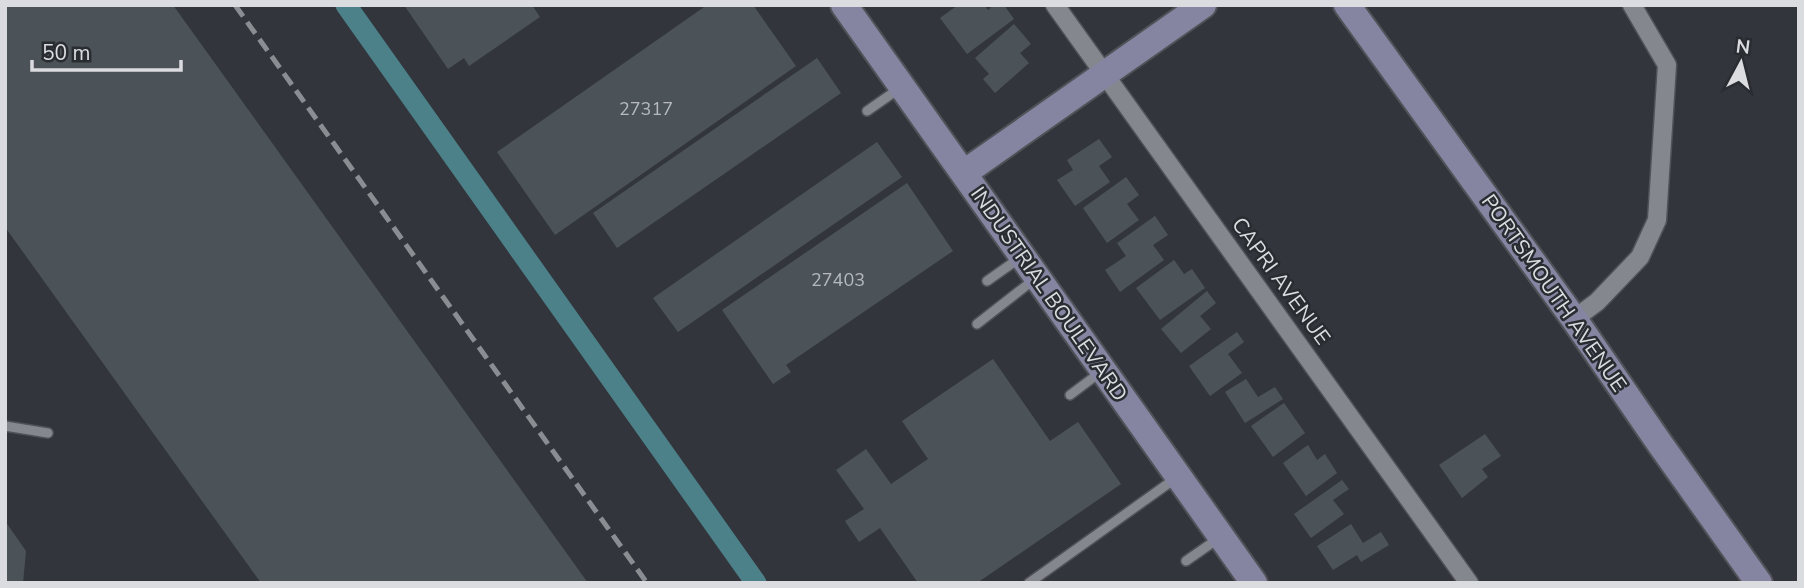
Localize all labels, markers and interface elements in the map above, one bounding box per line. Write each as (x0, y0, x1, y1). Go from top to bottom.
scale bar (32, 28, 180, 72)
north arrow (1706, 28, 1776, 98)
text: N (1734, 33, 1752, 61)
text: 50 m (42, 39, 91, 67)
house number: 27317 (619, 97, 673, 121)
street label: INDUSTRIAL BOULEVARD (964, 181, 1134, 407)
street label: PORTSMOUTH AVENUE (1475, 189, 1633, 397)
street label: CAPRI AVENUE (1225, 212, 1337, 350)
house number: 27403 (811, 268, 865, 292)

